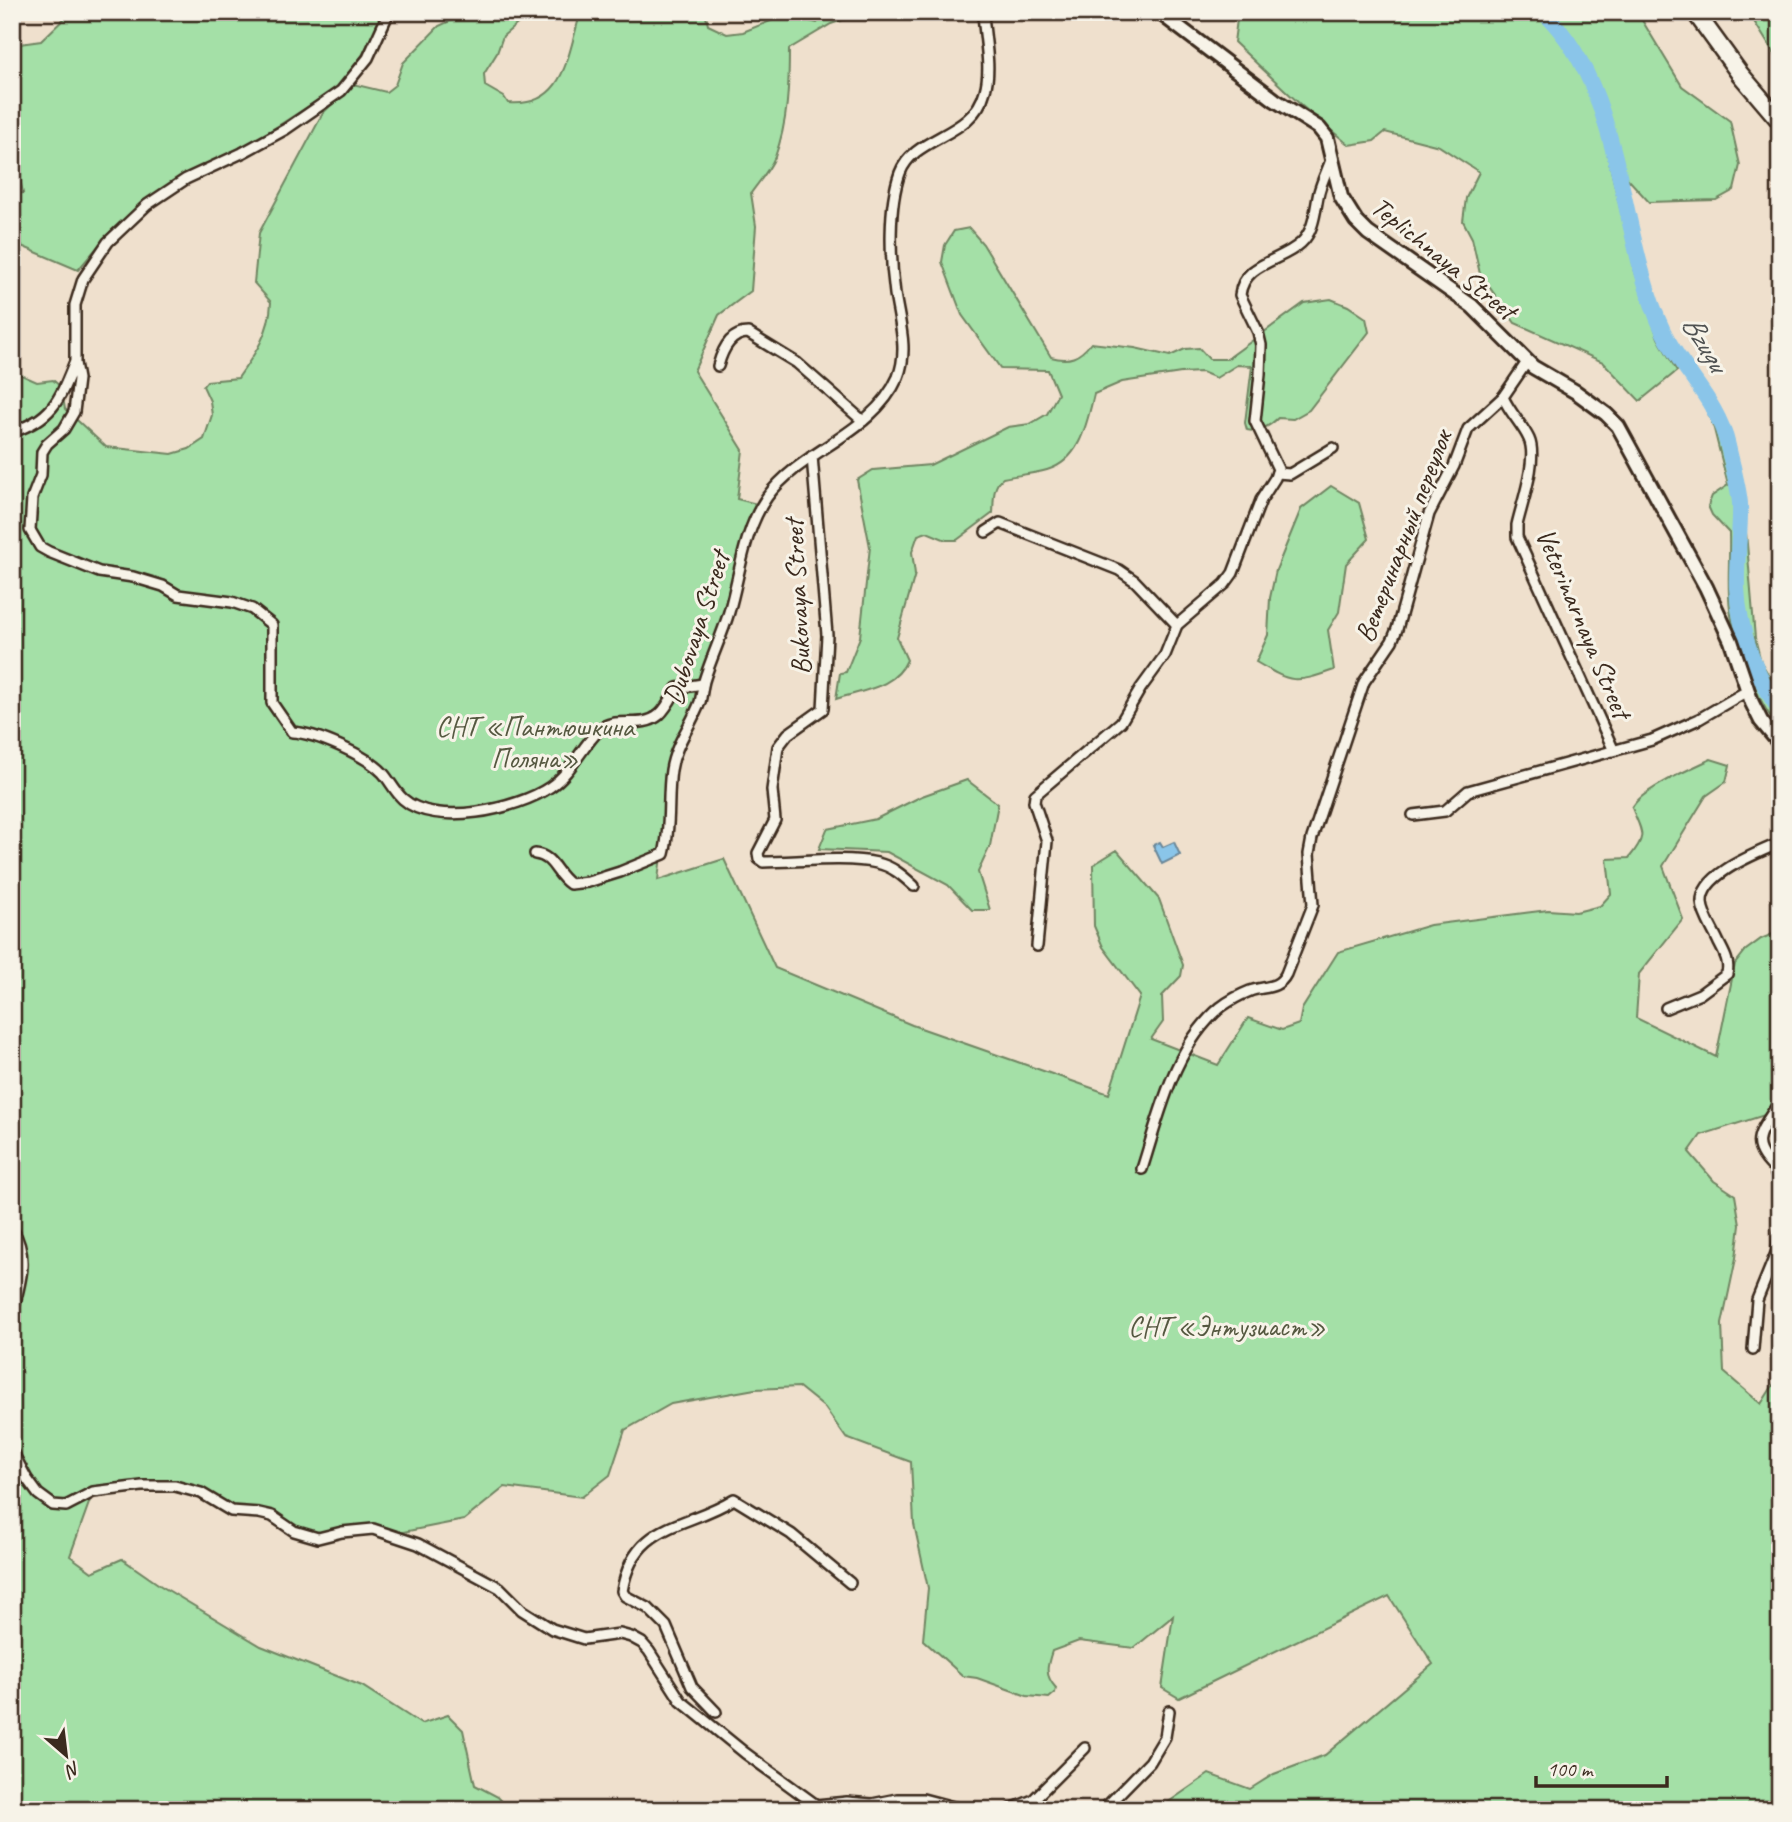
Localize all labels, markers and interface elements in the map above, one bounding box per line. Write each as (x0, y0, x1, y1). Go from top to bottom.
street label: Teplichnaya Street (1364, 189, 1527, 330)
water label: Bzugu (1673, 308, 1739, 382)
street label: Ветеринарный переулок (1347, 423, 1460, 647)
street label: Bukovaya Street (775, 515, 819, 676)
street label: Veterinarnaya Street (1528, 523, 1641, 727)
street label: Dubovaya Street (655, 544, 738, 709)
park label: СНТ «Пантюшкина Поляна» (436, 709, 636, 776)
park label: СНТ «Энтузиаст» (1128, 1309, 1326, 1344)
north arrow (32, 1720, 102, 1790)
scale bar (1536, 1745, 1668, 1789)
text: N (60, 1756, 84, 1784)
text: 100 m (1547, 1756, 1594, 1782)

